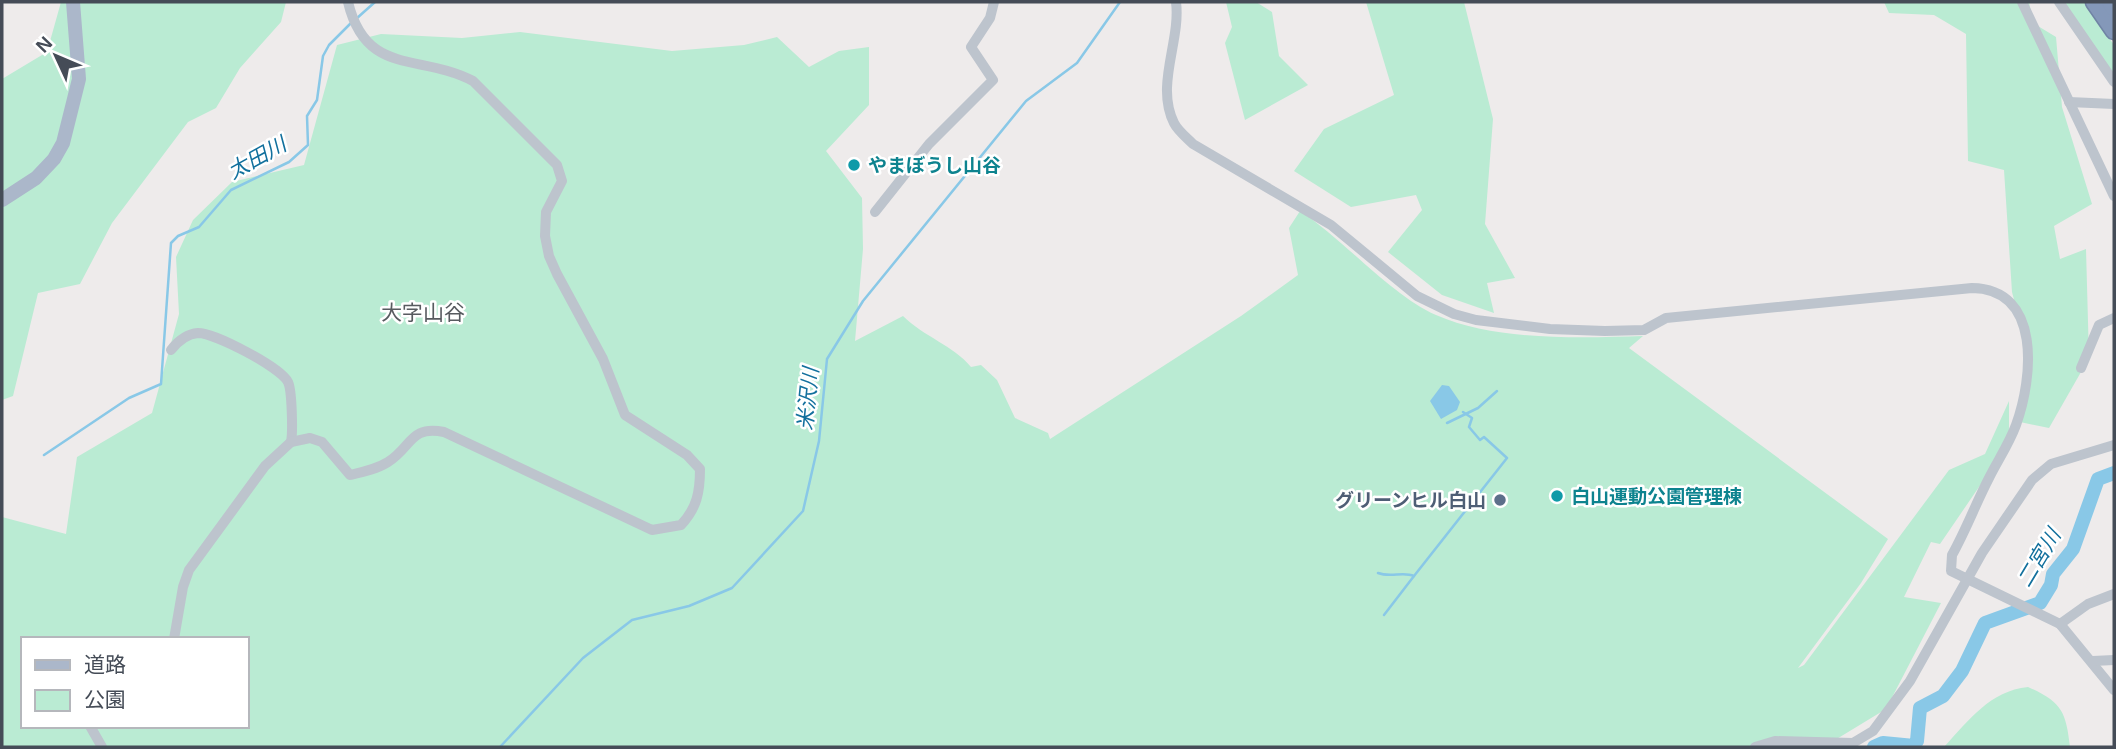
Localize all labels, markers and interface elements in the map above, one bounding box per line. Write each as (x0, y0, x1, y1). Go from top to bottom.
north arrow (21, 21, 91, 91)
text: N (32, 32, 56, 57)
water label: 太田川 (224, 131, 292, 183)
place label: やまぼうし山谷 (868, 155, 1001, 176)
marker: やまぼうし山谷 (846, 157, 862, 173)
district label: 大字山谷 (381, 301, 465, 324)
water label: 米沢川 (793, 364, 822, 431)
place label: 白山運動公園管理棟 (1571, 486, 1742, 507)
marker: 白山運動公園管理棟 (1549, 488, 1565, 504)
place label: グリーンヒル白山 (1335, 490, 1486, 511)
marker: グリーンヒル白山 (1492, 492, 1508, 508)
water label: 二宮川 (2012, 523, 2066, 591)
legend (21, 637, 248, 728)
text: 道路 (84, 653, 126, 676)
text: 公園 (84, 688, 126, 711)

